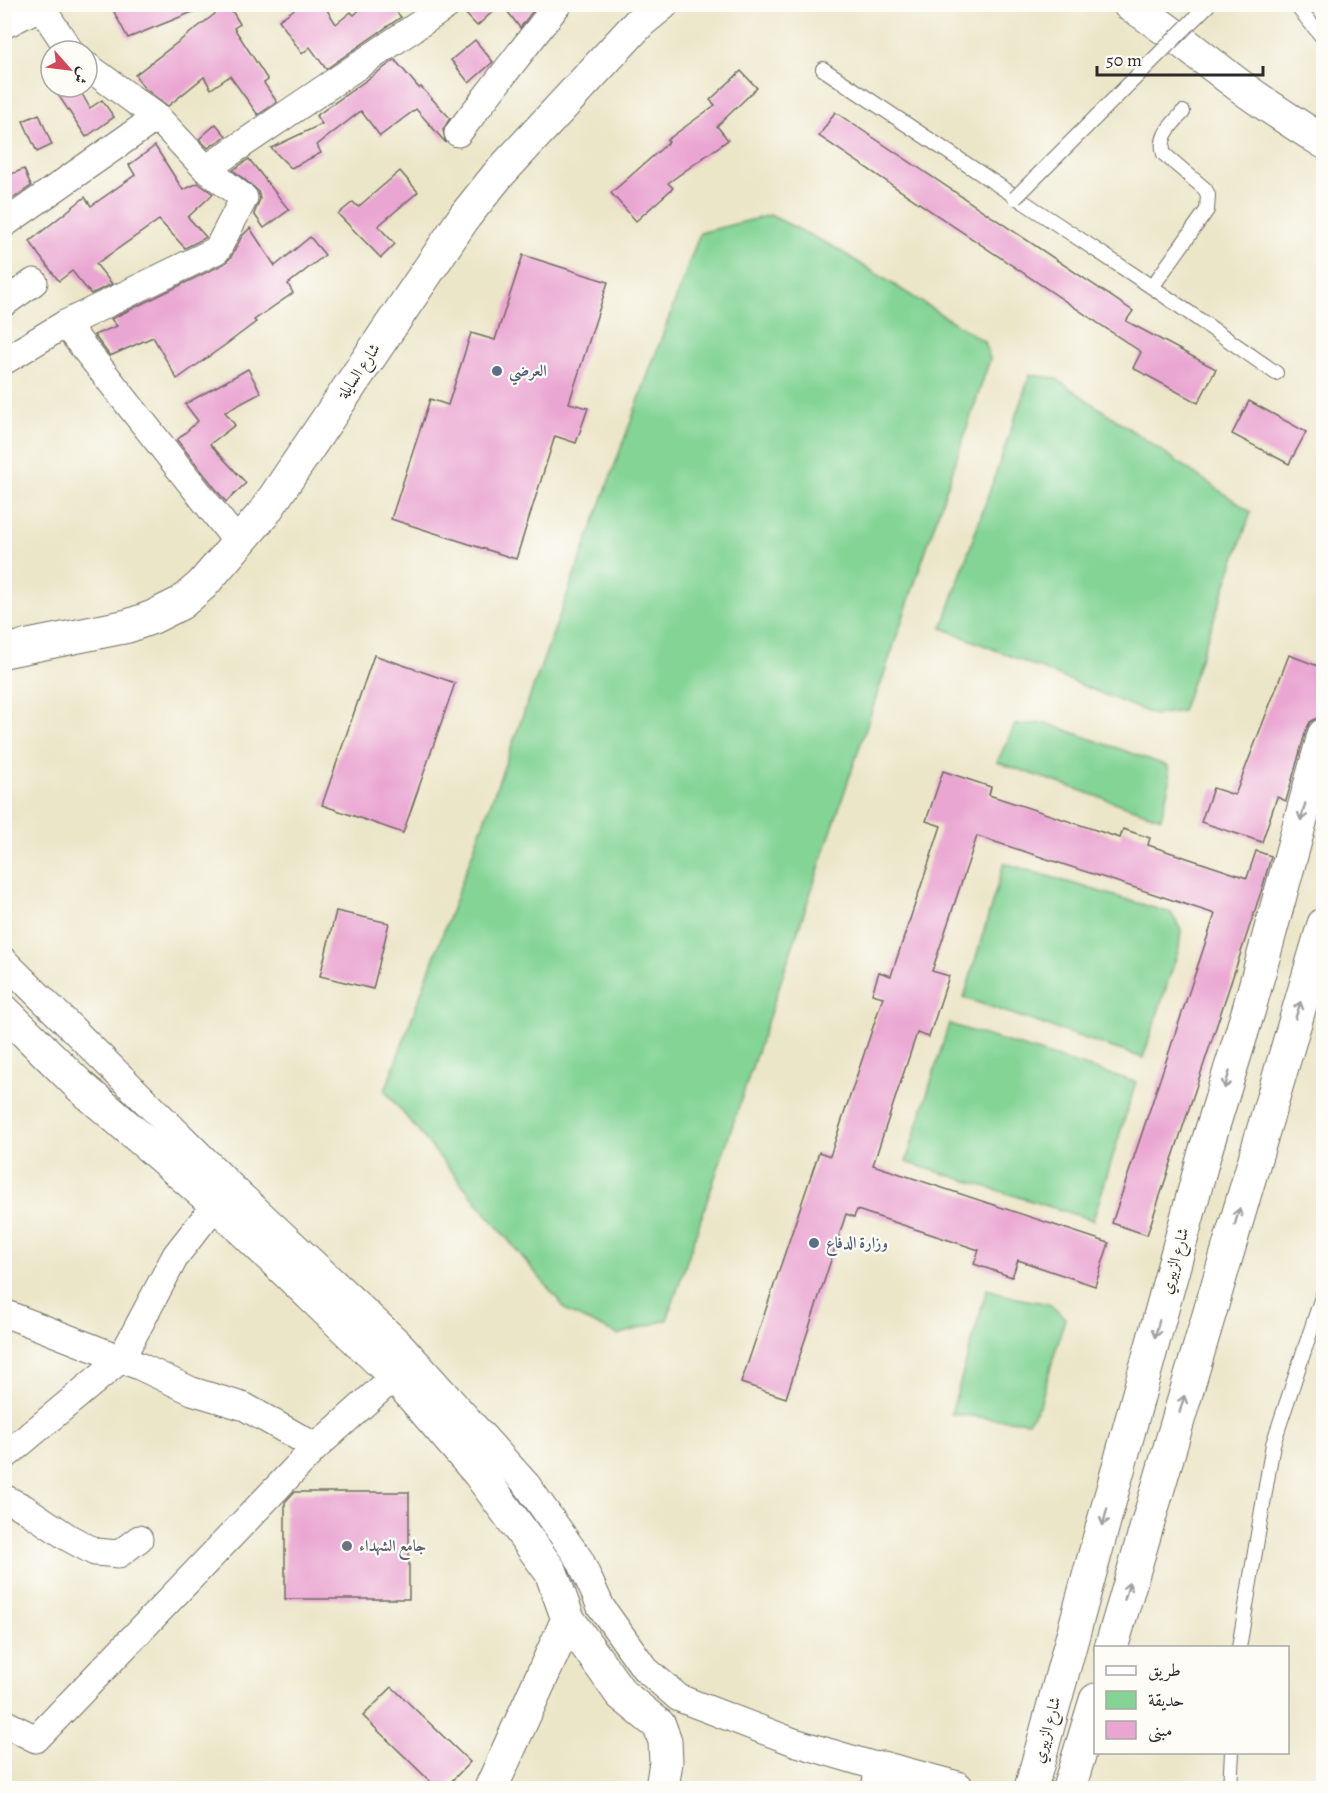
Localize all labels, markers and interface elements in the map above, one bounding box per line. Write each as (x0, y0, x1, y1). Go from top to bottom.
north arrow (39, 39, 99, 99)
scale bar (1097, 39, 1264, 77)
text: 50 m (1106, 48, 1142, 72)
text: ش (68, 63, 95, 88)
street label: شارع السايلة (332, 339, 387, 405)
place label: العرضي (509, 360, 547, 386)
marker: العرضي (490, 364, 504, 378)
one-way arrow (1296, 802, 1308, 821)
one-way arrow (1293, 1001, 1304, 1020)
one-way arrow (1221, 1071, 1232, 1090)
one-way arrow (1232, 1208, 1243, 1227)
street label: شارع الزبيري (1156, 1225, 1196, 1297)
place label: وزارة الدفاع (826, 1232, 888, 1256)
marker: وزارة الدفاع (807, 1236, 821, 1250)
one-way arrow (1151, 1319, 1162, 1338)
one-way arrow (1177, 1395, 1188, 1414)
one-way arrow (1099, 1507, 1110, 1526)
place label: جامع الشهداء (359, 1535, 426, 1561)
marker: جامع الشهداء (340, 1539, 354, 1553)
one-way arrow (1122, 1582, 1133, 1601)
legend (1094, 1646, 1289, 1754)
text: طريق (1148, 1658, 1181, 1682)
text: حديقة (1148, 1688, 1184, 1712)
street label: شارع الزبيري (1028, 1694, 1068, 1766)
text: مبنى (1148, 1718, 1173, 1743)

